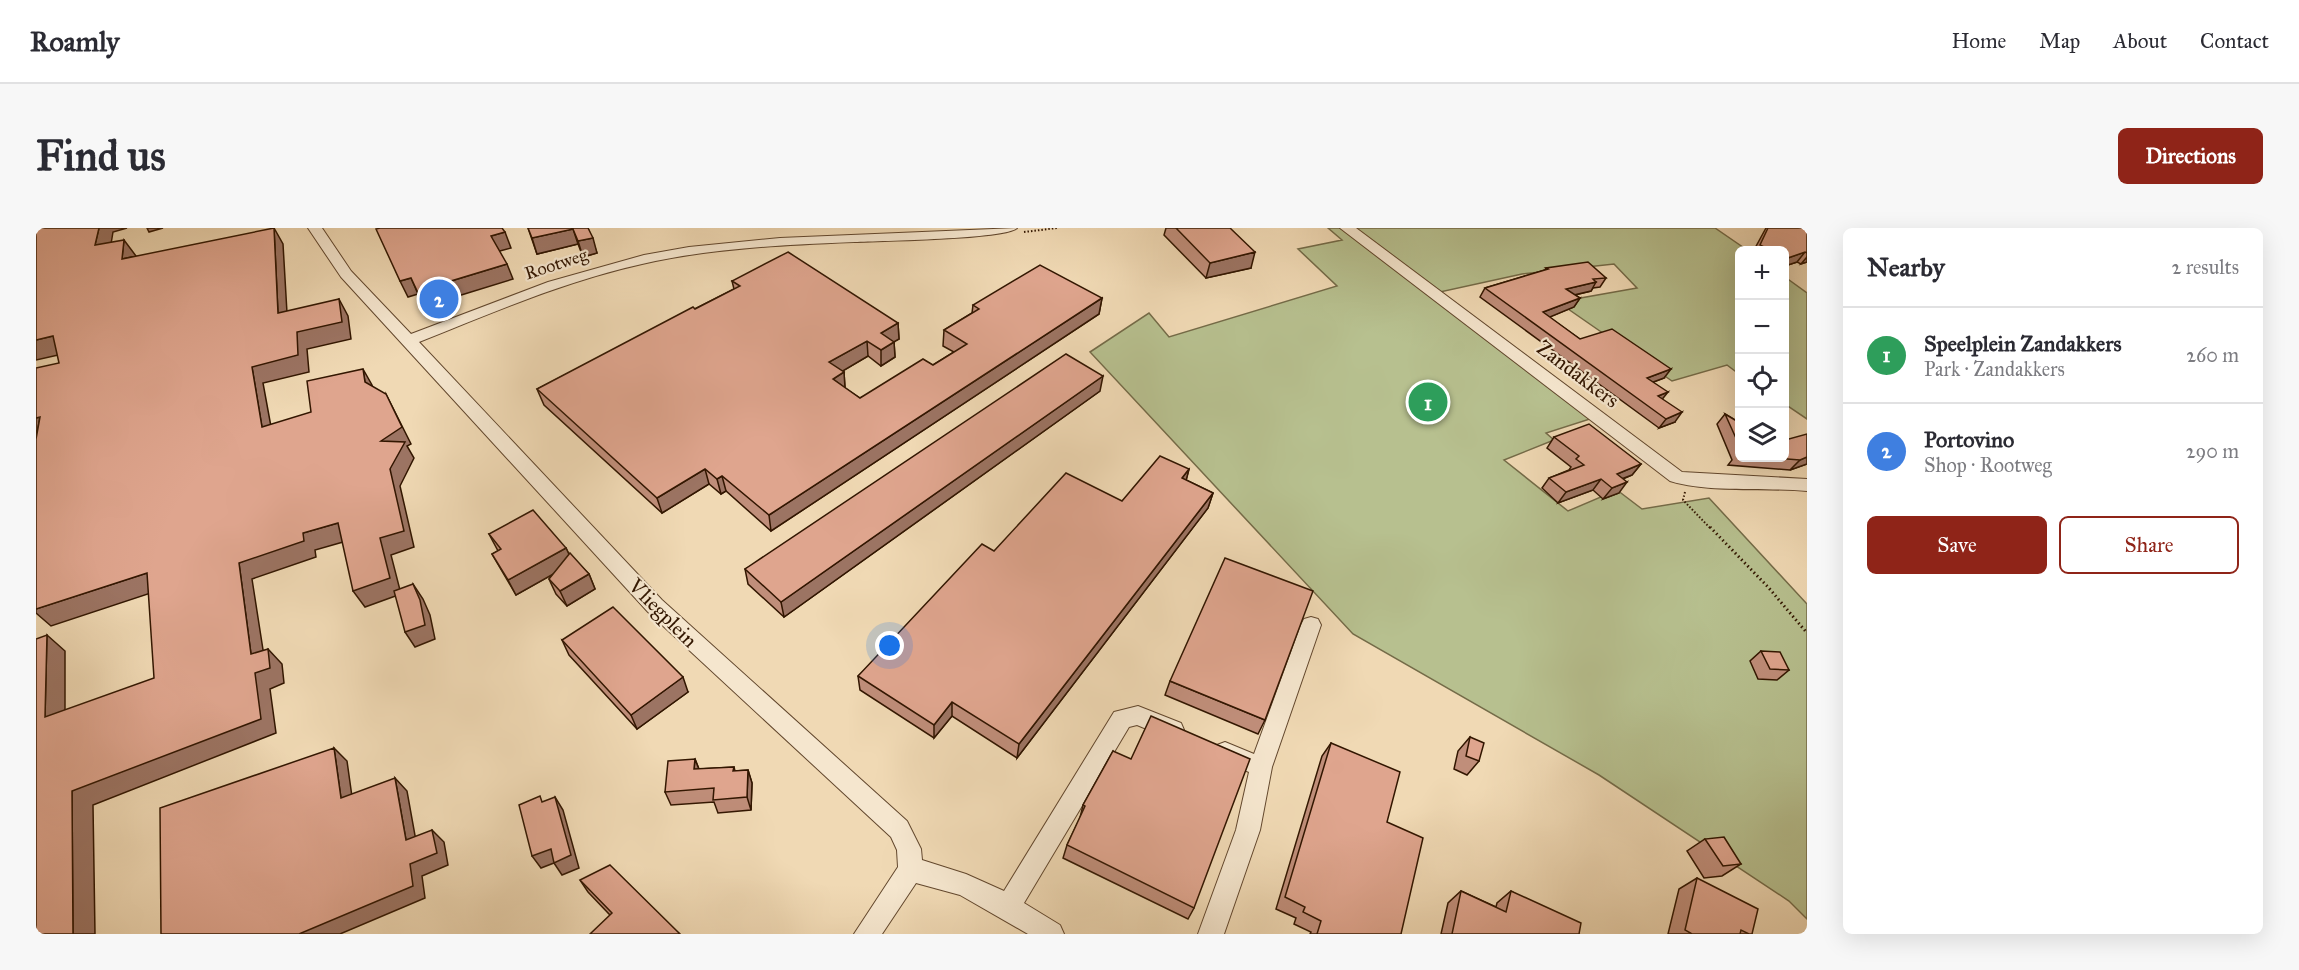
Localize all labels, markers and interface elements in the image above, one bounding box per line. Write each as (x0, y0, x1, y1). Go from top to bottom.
text: Roamly (30, 24, 119, 59)
text: Home (1951, 28, 2006, 54)
text: Map (2039, 28, 2080, 54)
text: About (2113, 28, 2167, 54)
text: Contact (2200, 28, 2269, 54)
button: Directions (2118, 128, 2263, 184)
text: Find us (36, 130, 166, 182)
street label: Rootweg (522, 243, 591, 285)
map controls (1735, 246, 1789, 462)
button: + (1735, 246, 1789, 300)
text: Nearby (1867, 251, 1945, 283)
text: 2 results (2171, 255, 2239, 279)
pin: 2 (420, 276, 458, 322)
button: − (1735, 300, 1789, 354)
text: Speelplein Zandakkers (1924, 330, 2122, 357)
street label: Zandakkers (1532, 335, 1624, 413)
text: 1 (1883, 343, 1890, 367)
text: 260 m (2186, 343, 2239, 367)
button: locate (1735, 354, 1789, 408)
text: Park · Zandakkers (1924, 357, 2065, 381)
pin: 1 (1408, 380, 1448, 424)
button: layers (1735, 408, 1789, 462)
text: Portovino (1924, 426, 2014, 453)
text: 2 (1882, 439, 1891, 463)
text: 290 m (2186, 439, 2239, 463)
text: Shop · Rootweg (1924, 453, 2052, 477)
button: Save (1867, 516, 2047, 574)
button: Share (2059, 516, 2239, 574)
street label: Vliegplein (622, 572, 703, 653)
your location (875, 631, 904, 660)

